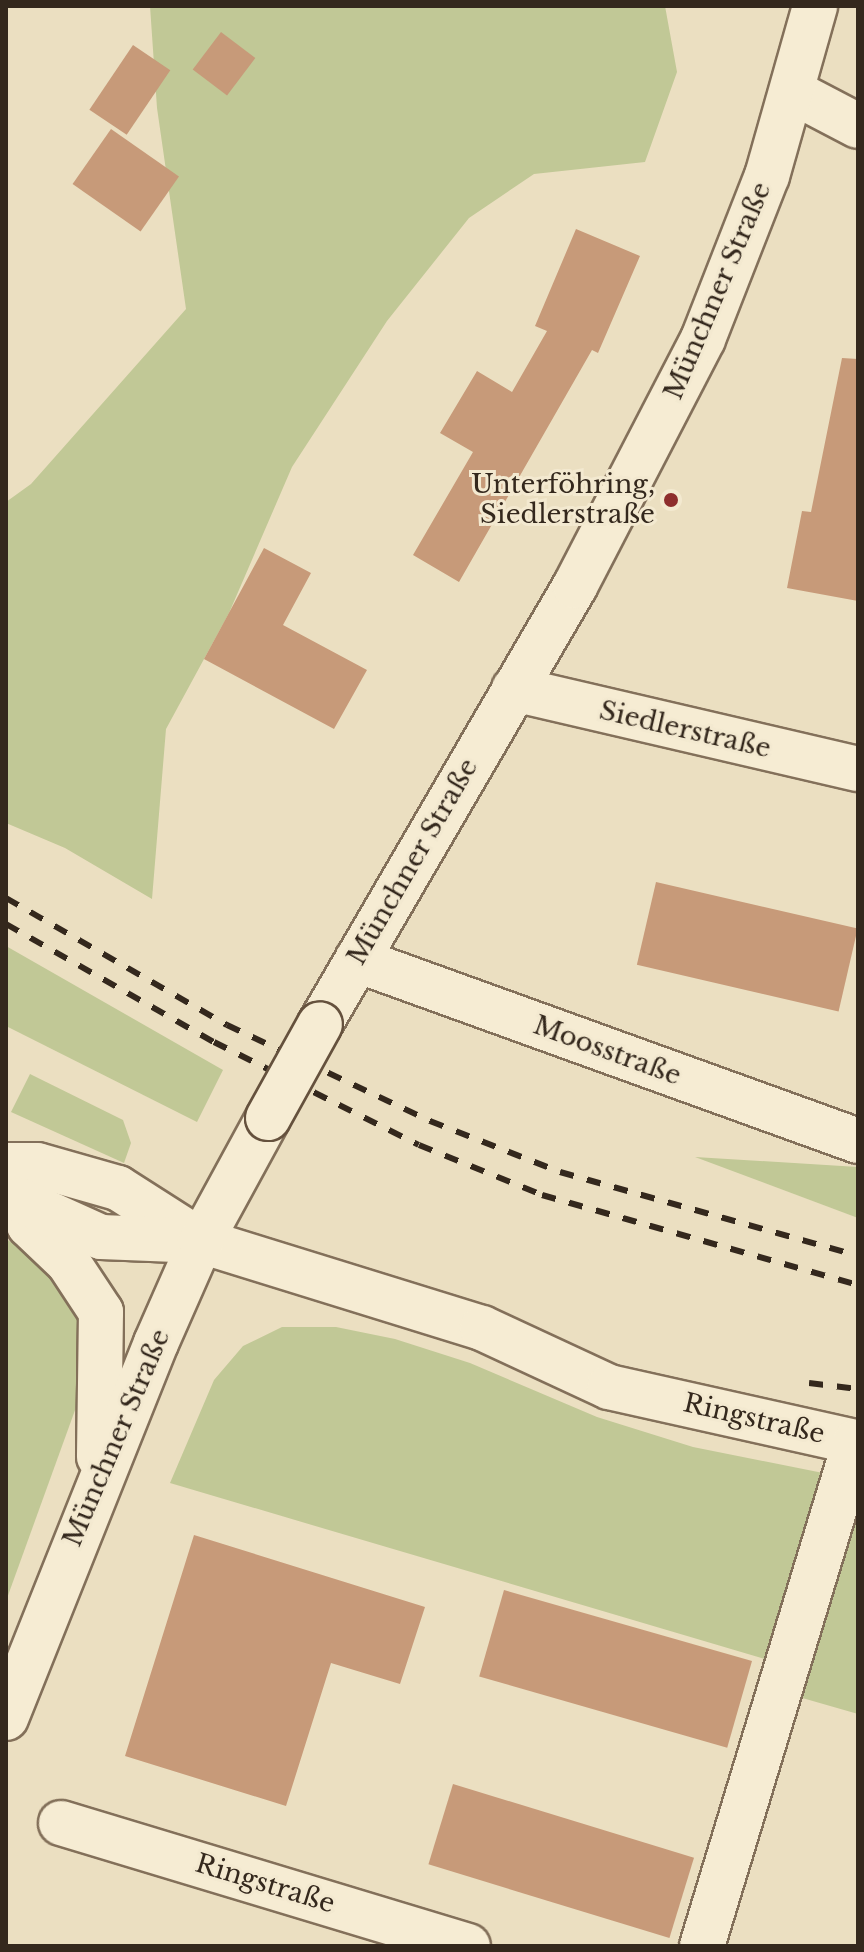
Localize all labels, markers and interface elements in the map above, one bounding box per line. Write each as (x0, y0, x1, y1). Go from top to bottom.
street label: Münchner Straße (658, 177, 778, 405)
place label: Unterföhring, Siedlerstraße (471, 469, 655, 530)
marker: Unterföhring, Siedlerstraße (662, 491, 680, 509)
street label: Siedlerstraße (596, 695, 774, 765)
street label: Münchner Straße (341, 753, 485, 971)
street label: Moosstraße (529, 1010, 685, 1092)
street label: Münchner Straße (57, 1324, 177, 1552)
street label: Ringstraße (680, 1388, 828, 1450)
street label: Ringstraße (192, 1848, 338, 1920)

